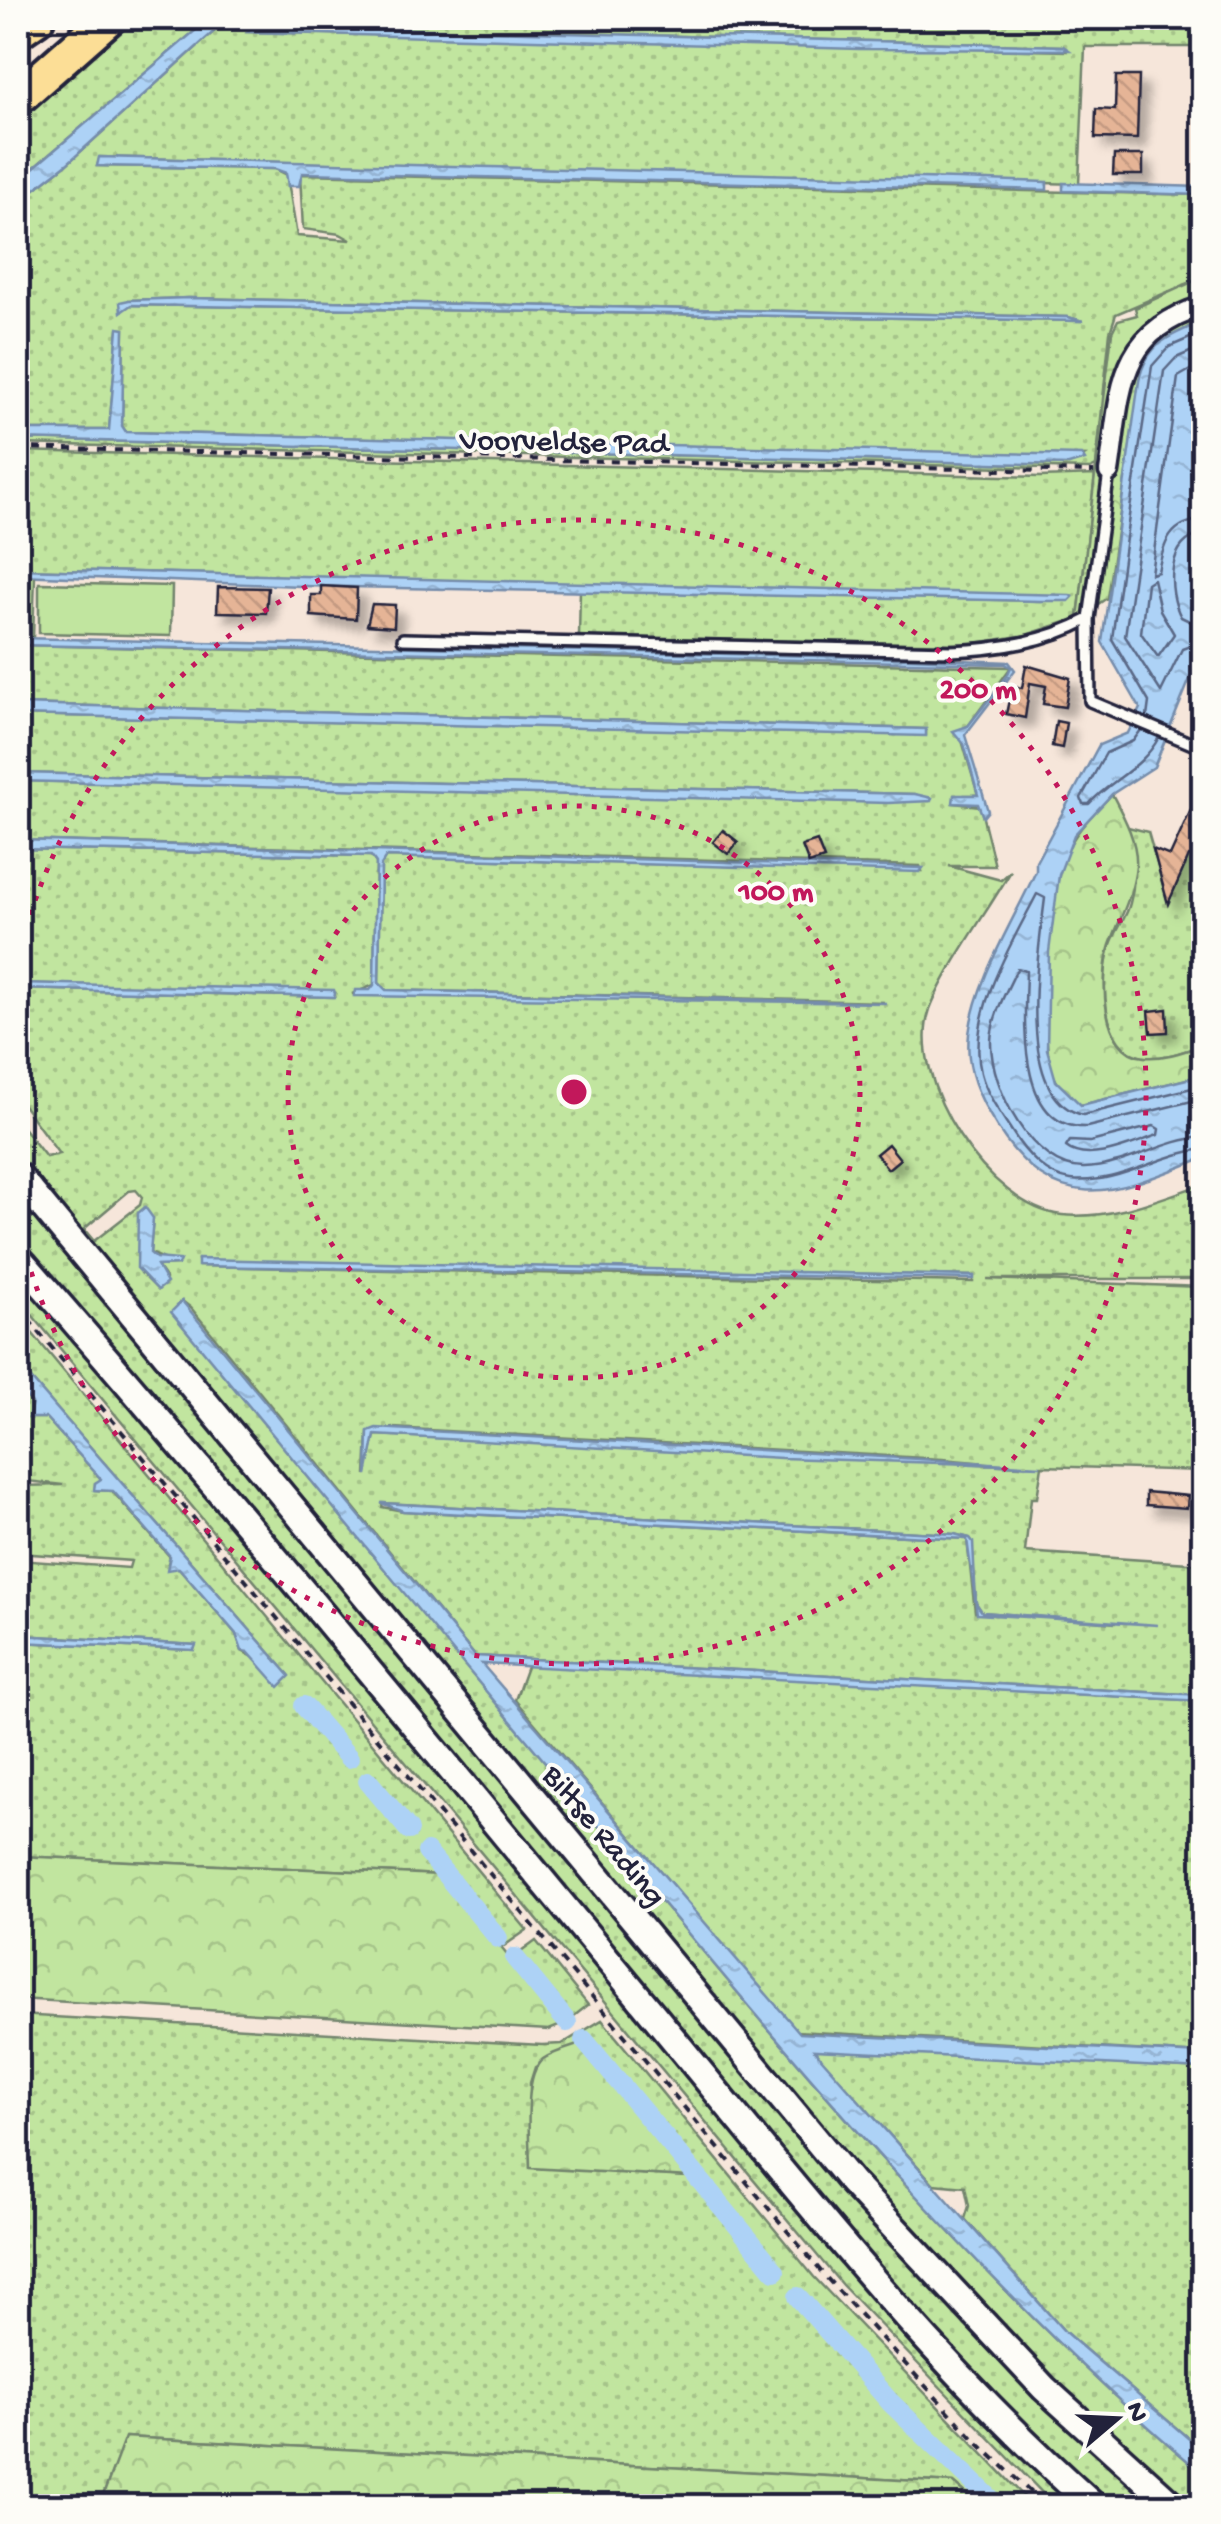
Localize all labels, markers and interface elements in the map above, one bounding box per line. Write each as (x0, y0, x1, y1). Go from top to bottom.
street label: Voorveldse Pad (458, 423, 671, 465)
text: 200 m (939, 675, 1017, 710)
text: 100 m (738, 877, 814, 912)
centre of rings (556, 1074, 592, 1110)
street label: Biltse Rading (531, 1758, 672, 1916)
north arrow (1066, 2369, 1166, 2469)
text: N (1117, 2398, 1154, 2426)

